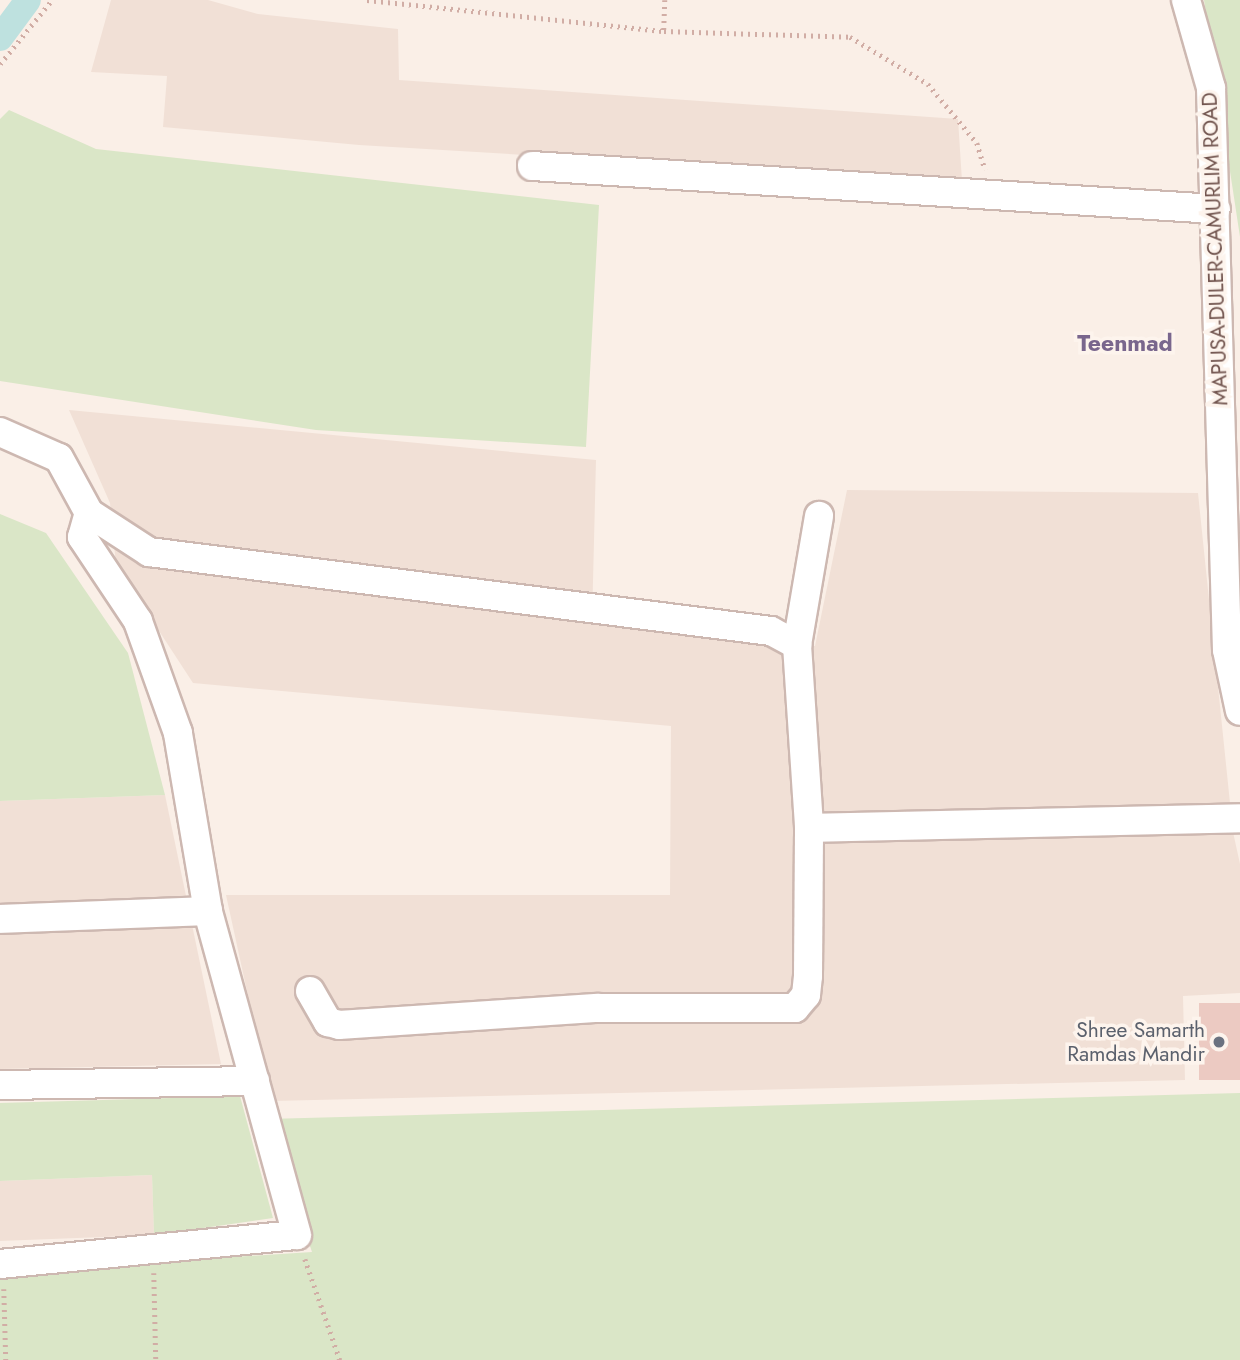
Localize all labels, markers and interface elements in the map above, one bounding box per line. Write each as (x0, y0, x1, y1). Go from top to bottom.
street label: MAPUSA-DULER-CAMURLIM ROAD (1197, 92, 1233, 406)
district label: Teenmad (1077, 329, 1173, 357)
place label: Shree Samarth Ramdas Mandir (1067, 1017, 1205, 1067)
marker: Shree Samarth Ramdas Mandir (1211, 1034, 1227, 1050)

